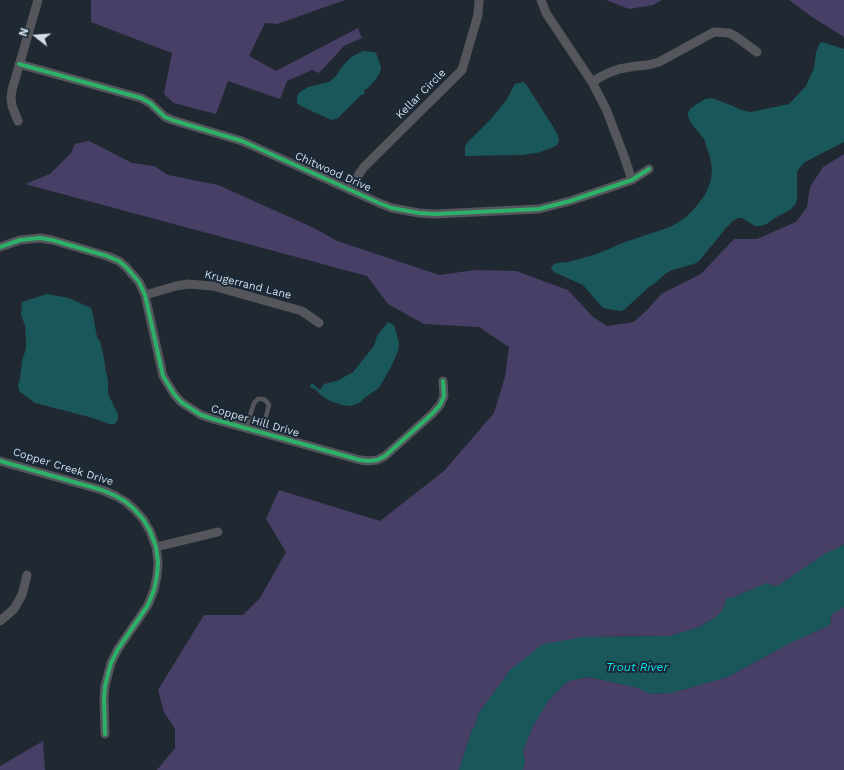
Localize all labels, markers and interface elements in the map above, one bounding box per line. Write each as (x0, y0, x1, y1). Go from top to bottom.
north arrow (16, 16, 56, 56)
text: N (17, 27, 31, 38)
street label: Kellar Circle (393, 66, 449, 122)
street label: Chitwood Drive (293, 149, 373, 195)
street label: Krugerrand Lane (203, 268, 293, 302)
street label: Copper Hill Drive (209, 402, 301, 440)
street label: Copper Creek Drive (11, 445, 115, 489)
water label: Trout River (606, 660, 668, 674)

